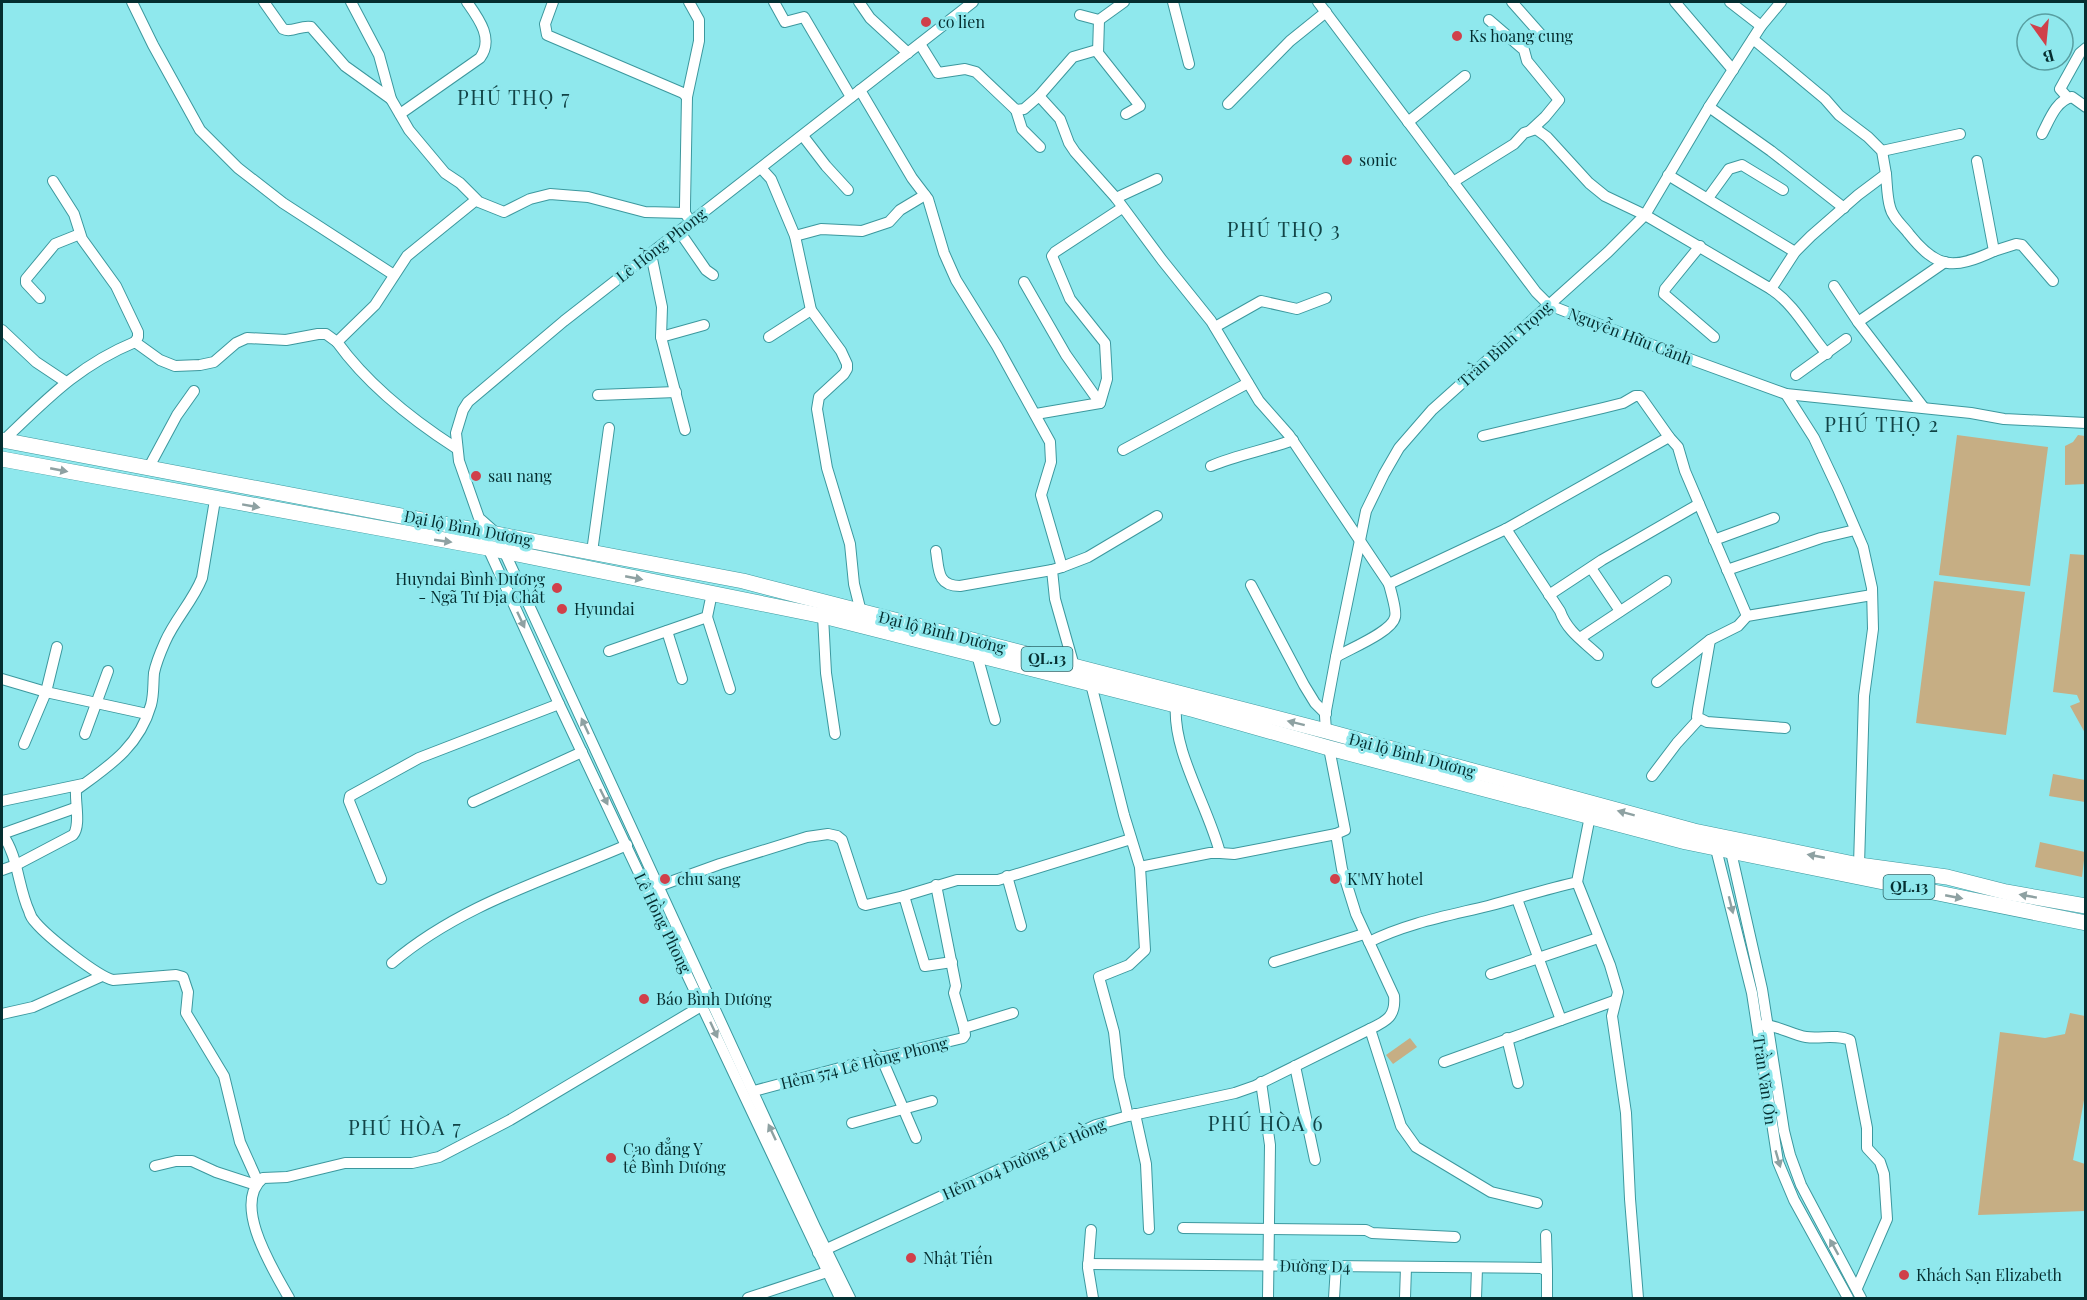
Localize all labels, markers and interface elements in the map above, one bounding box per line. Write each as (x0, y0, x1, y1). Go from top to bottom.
place label: co lien (938, 11, 985, 32)
north arrow (2015, 12, 2075, 72)
marker: co lien (919, 15, 933, 29)
place label: Ks hoang cung (1469, 25, 1574, 46)
marker: Ks hoang cung (1450, 29, 1464, 43)
text: B (2041, 45, 2057, 69)
district label: PHÚ THỌ 7 (457, 83, 571, 110)
place label: sonic (1359, 149, 1397, 170)
marker: sonic (1340, 153, 1354, 167)
street label: Lê Hồng Phong (610, 201, 711, 286)
district label: PHÚ THỌ 3 (1227, 215, 1341, 242)
street label: Trần Bình Trọng (1452, 294, 1556, 391)
street label: Nguyễn Hữu Cảnh (1565, 302, 1696, 369)
district label: PHÚ THỌ 2 (1824, 410, 1940, 437)
place label: sau nang (488, 465, 552, 486)
one-way arrow (50, 466, 69, 475)
marker: sau nang (469, 469, 483, 483)
one-way arrow (241, 502, 260, 511)
street label: Đại lộ Bình Dương (402, 505, 534, 550)
one-way arrow (433, 536, 452, 545)
place label: Huyndai Bình Dương - Ngã Tư Địa Chất (395, 568, 546, 607)
one-way arrow (625, 574, 644, 583)
marker: Huyndai Bình Dương - Ngã Tư Địa Chất (550, 581, 564, 595)
place label: Hyundai (574, 598, 635, 619)
marker: Hyundai (555, 602, 569, 616)
street label: Đại lộ Bình Dương (877, 606, 1008, 658)
one-way arrow (516, 612, 525, 629)
road number: QL.13 (1022, 647, 1072, 671)
one-way arrow (580, 717, 589, 734)
one-way arrow (1287, 718, 1305, 728)
street label: Đại lộ Bình Dương (1347, 728, 1478, 782)
one-way arrow (599, 788, 608, 805)
one-way arrow (1617, 808, 1635, 817)
one-way arrow (1806, 851, 1825, 860)
street label: Lê Hồng Phong (630, 868, 699, 977)
place label: chu sang (677, 868, 741, 889)
place label: K'MY hotel (1347, 868, 1424, 889)
marker: chu sang (658, 872, 672, 886)
marker: K'MY hotel (1328, 872, 1342, 886)
road number: QL.13 (1884, 875, 1934, 899)
one-way arrow (2018, 891, 2037, 900)
one-way arrow (1945, 893, 1964, 902)
one-way arrow (1727, 896, 1737, 914)
place label: Báo Bình Dương (656, 988, 772, 1009)
marker: Báo Bình Dương (637, 992, 651, 1006)
one-way arrow (710, 1021, 719, 1038)
street label: Hẻm 574 Lê Hồng Phong (778, 1029, 950, 1093)
street label: Trần Văn Ơn (1749, 1034, 1784, 1126)
district label: PHÚ HÒA 6 (1208, 1109, 1324, 1136)
street label: Hẻm 104 Đường Lê Hồng (938, 1111, 1109, 1204)
district label: PHÚ HÒA 7 (348, 1113, 462, 1140)
one-way arrow (767, 1122, 777, 1140)
place label: Cao đẳng Y tế Bình Dương (623, 1137, 726, 1177)
one-way arrow (1774, 1150, 1783, 1168)
marker: Cao đẳng Y tế Bình Dương (604, 1151, 618, 1165)
one-way arrow (1829, 1238, 1839, 1255)
place label: Nhật Tiến (923, 1245, 993, 1268)
marker: Nhật Tiến (904, 1251, 918, 1265)
street label: Đường D4 (1279, 1254, 1351, 1277)
place label: Khách Sạn Elizabeth (1916, 1264, 2063, 1285)
marker: Khách Sạn Elizabeth (1897, 1268, 1911, 1282)

